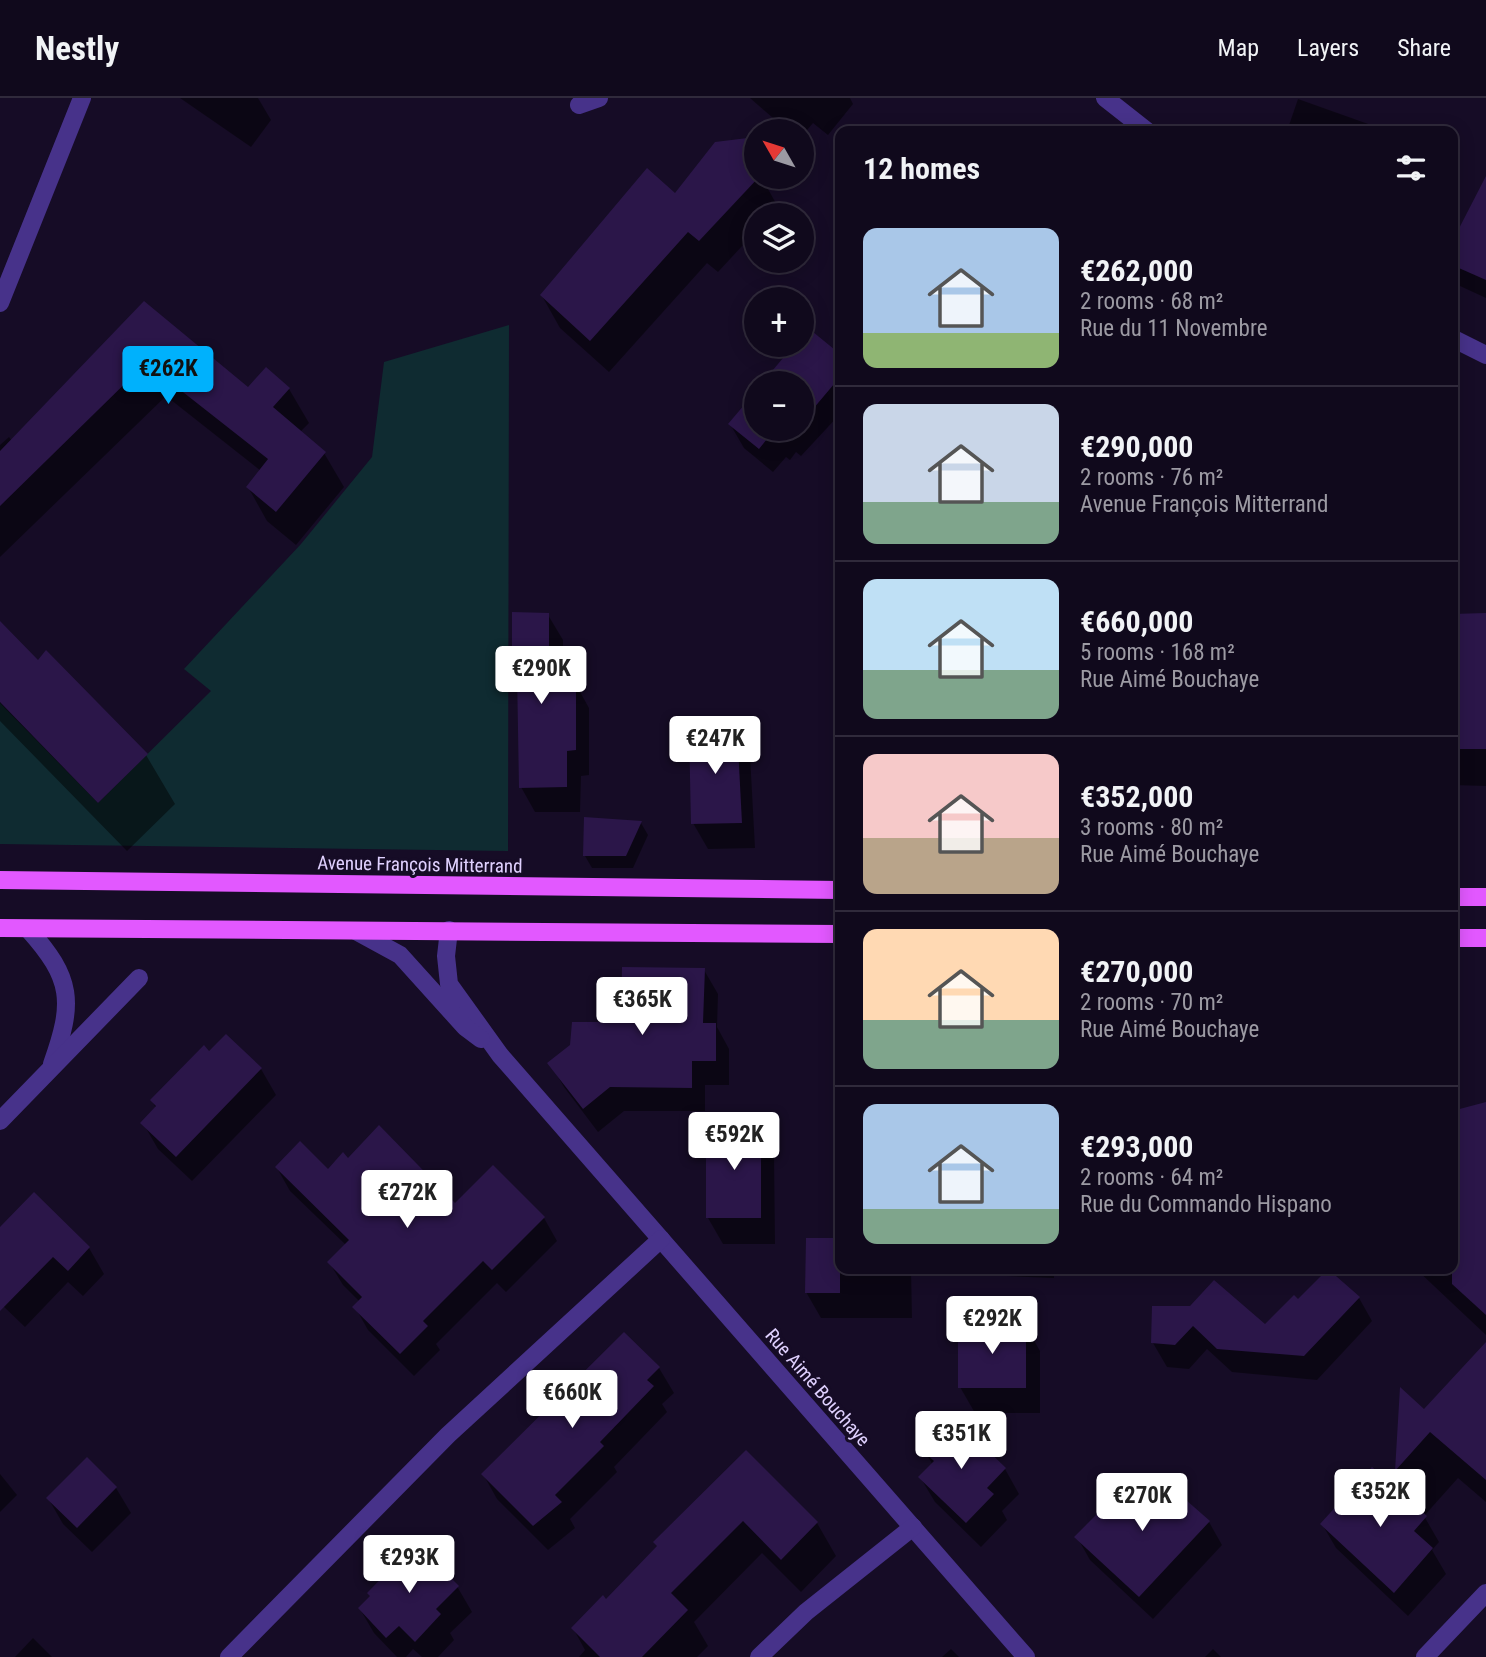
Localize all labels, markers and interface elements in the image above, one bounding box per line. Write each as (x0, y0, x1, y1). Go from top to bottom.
text: Nestly (35, 29, 119, 68)
text: Map (1218, 34, 1259, 62)
text: Layers (1297, 34, 1359, 62)
text: Share (1397, 34, 1451, 62)
north arrow (744, 119, 814, 189)
map controls (744, 119, 814, 441)
icon: filters (1392, 149, 1430, 187)
text: 12 homes (863, 151, 980, 186)
button: layers (744, 203, 814, 273)
text: €262,000 (1080, 253, 1193, 288)
icon: home (919, 256, 1003, 340)
button: + (744, 287, 814, 357)
text: 2 rooms · 68 m² (1080, 288, 1223, 315)
text: Rue du 11 Novembre (1080, 315, 1268, 342)
pin: €262K (119, 346, 217, 406)
text: €262K (138, 355, 198, 382)
button: − (744, 371, 814, 441)
text: €290,000 (1080, 429, 1193, 464)
icon: home (919, 432, 1003, 516)
text: 2 rooms · 76 m² (1080, 464, 1223, 491)
text: Avenue François Mitterrand (1080, 491, 1328, 518)
text: €660,000 (1080, 604, 1193, 639)
icon: home (919, 607, 1003, 691)
text: 5 rooms · 168 m² (1080, 639, 1235, 666)
pin: €290K (492, 646, 590, 706)
text: €290K (511, 655, 571, 682)
text: Rue Aimé Bouchaye (1080, 666, 1259, 693)
pin: €247K (666, 716, 764, 776)
text: €247K (685, 725, 745, 752)
text: €352,000 (1080, 779, 1193, 814)
icon: home (919, 782, 1003, 866)
text: 3 rooms · 80 m² (1080, 814, 1223, 841)
text: Rue Aimé Bouchaye (1080, 841, 1259, 868)
street label: Avenue François Mitterrand (317, 851, 523, 878)
text: €270,000 (1080, 954, 1193, 989)
icon: home (919, 957, 1003, 1041)
pin: €365K (593, 978, 691, 1037)
text: €365K (612, 986, 672, 1013)
text: 2 rooms · 70 m² (1080, 989, 1223, 1016)
text: Rue Aimé Bouchaye (1080, 1016, 1259, 1043)
pin: €592K (685, 1112, 783, 1172)
text: €592K (704, 1121, 764, 1148)
text: €293,000 (1080, 1129, 1193, 1164)
icon: home (919, 1132, 1003, 1216)
text: 2 rooms · 64 m² (1080, 1164, 1223, 1191)
pin: €272K (358, 1170, 456, 1230)
text: €272K (377, 1179, 437, 1206)
text: Rue du Commando Hispano (1080, 1191, 1332, 1218)
pin: €292K (943, 1296, 1041, 1356)
text: €292K (962, 1305, 1022, 1332)
street label: Rue Aimé Bouchaye (760, 1324, 875, 1451)
pin: €660K (523, 1370, 621, 1430)
text: €660K (542, 1379, 602, 1406)
pin: €351K (912, 1412, 1010, 1471)
text: €351K (931, 1420, 991, 1447)
pin: €352K (1331, 1470, 1429, 1529)
pin: €270K (1093, 1474, 1191, 1533)
text: €352K (1350, 1478, 1410, 1505)
text: €270K (1112, 1482, 1172, 1509)
pin: €293K (360, 1536, 458, 1595)
text: €293K (379, 1544, 439, 1571)

